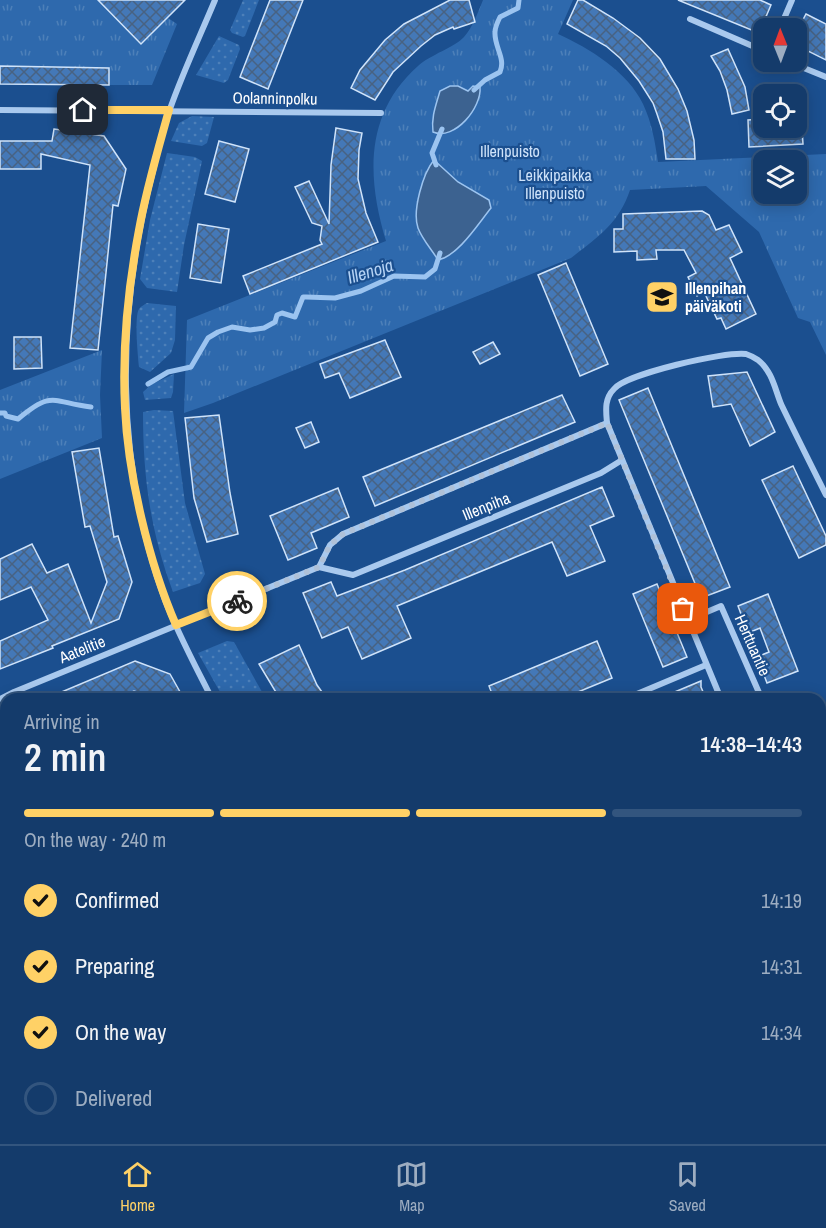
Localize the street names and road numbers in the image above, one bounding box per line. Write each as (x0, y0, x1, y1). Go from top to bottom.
street label: Oolanninpolku (233, 86, 317, 110)
street label: Illenpiha (459, 486, 514, 525)
street label: Herttuantie (730, 611, 776, 679)
street label: Aatelitie (55, 630, 108, 669)

